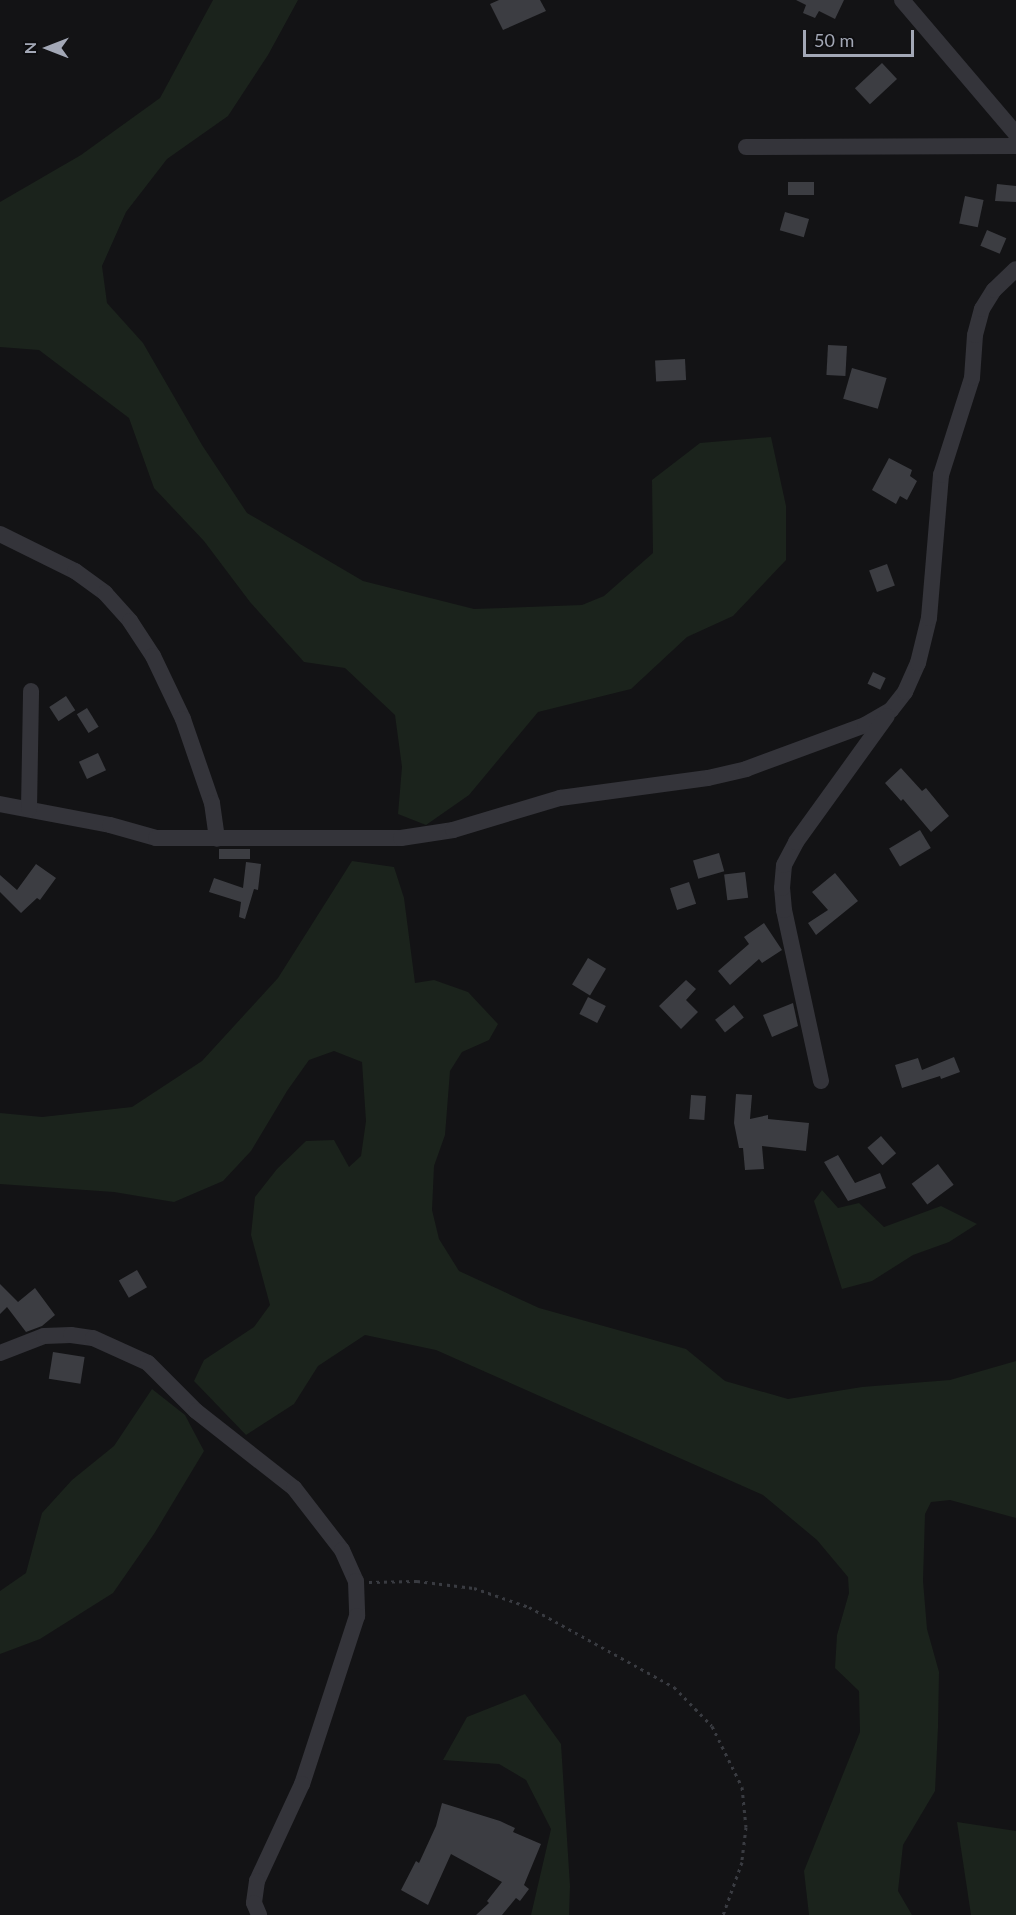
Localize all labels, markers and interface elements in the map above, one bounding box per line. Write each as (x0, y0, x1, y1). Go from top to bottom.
north arrow (18, 18, 78, 78)
scale bar (806, 18, 917, 56)
text: 50 m (814, 29, 854, 51)
text: N (20, 42, 39, 54)

